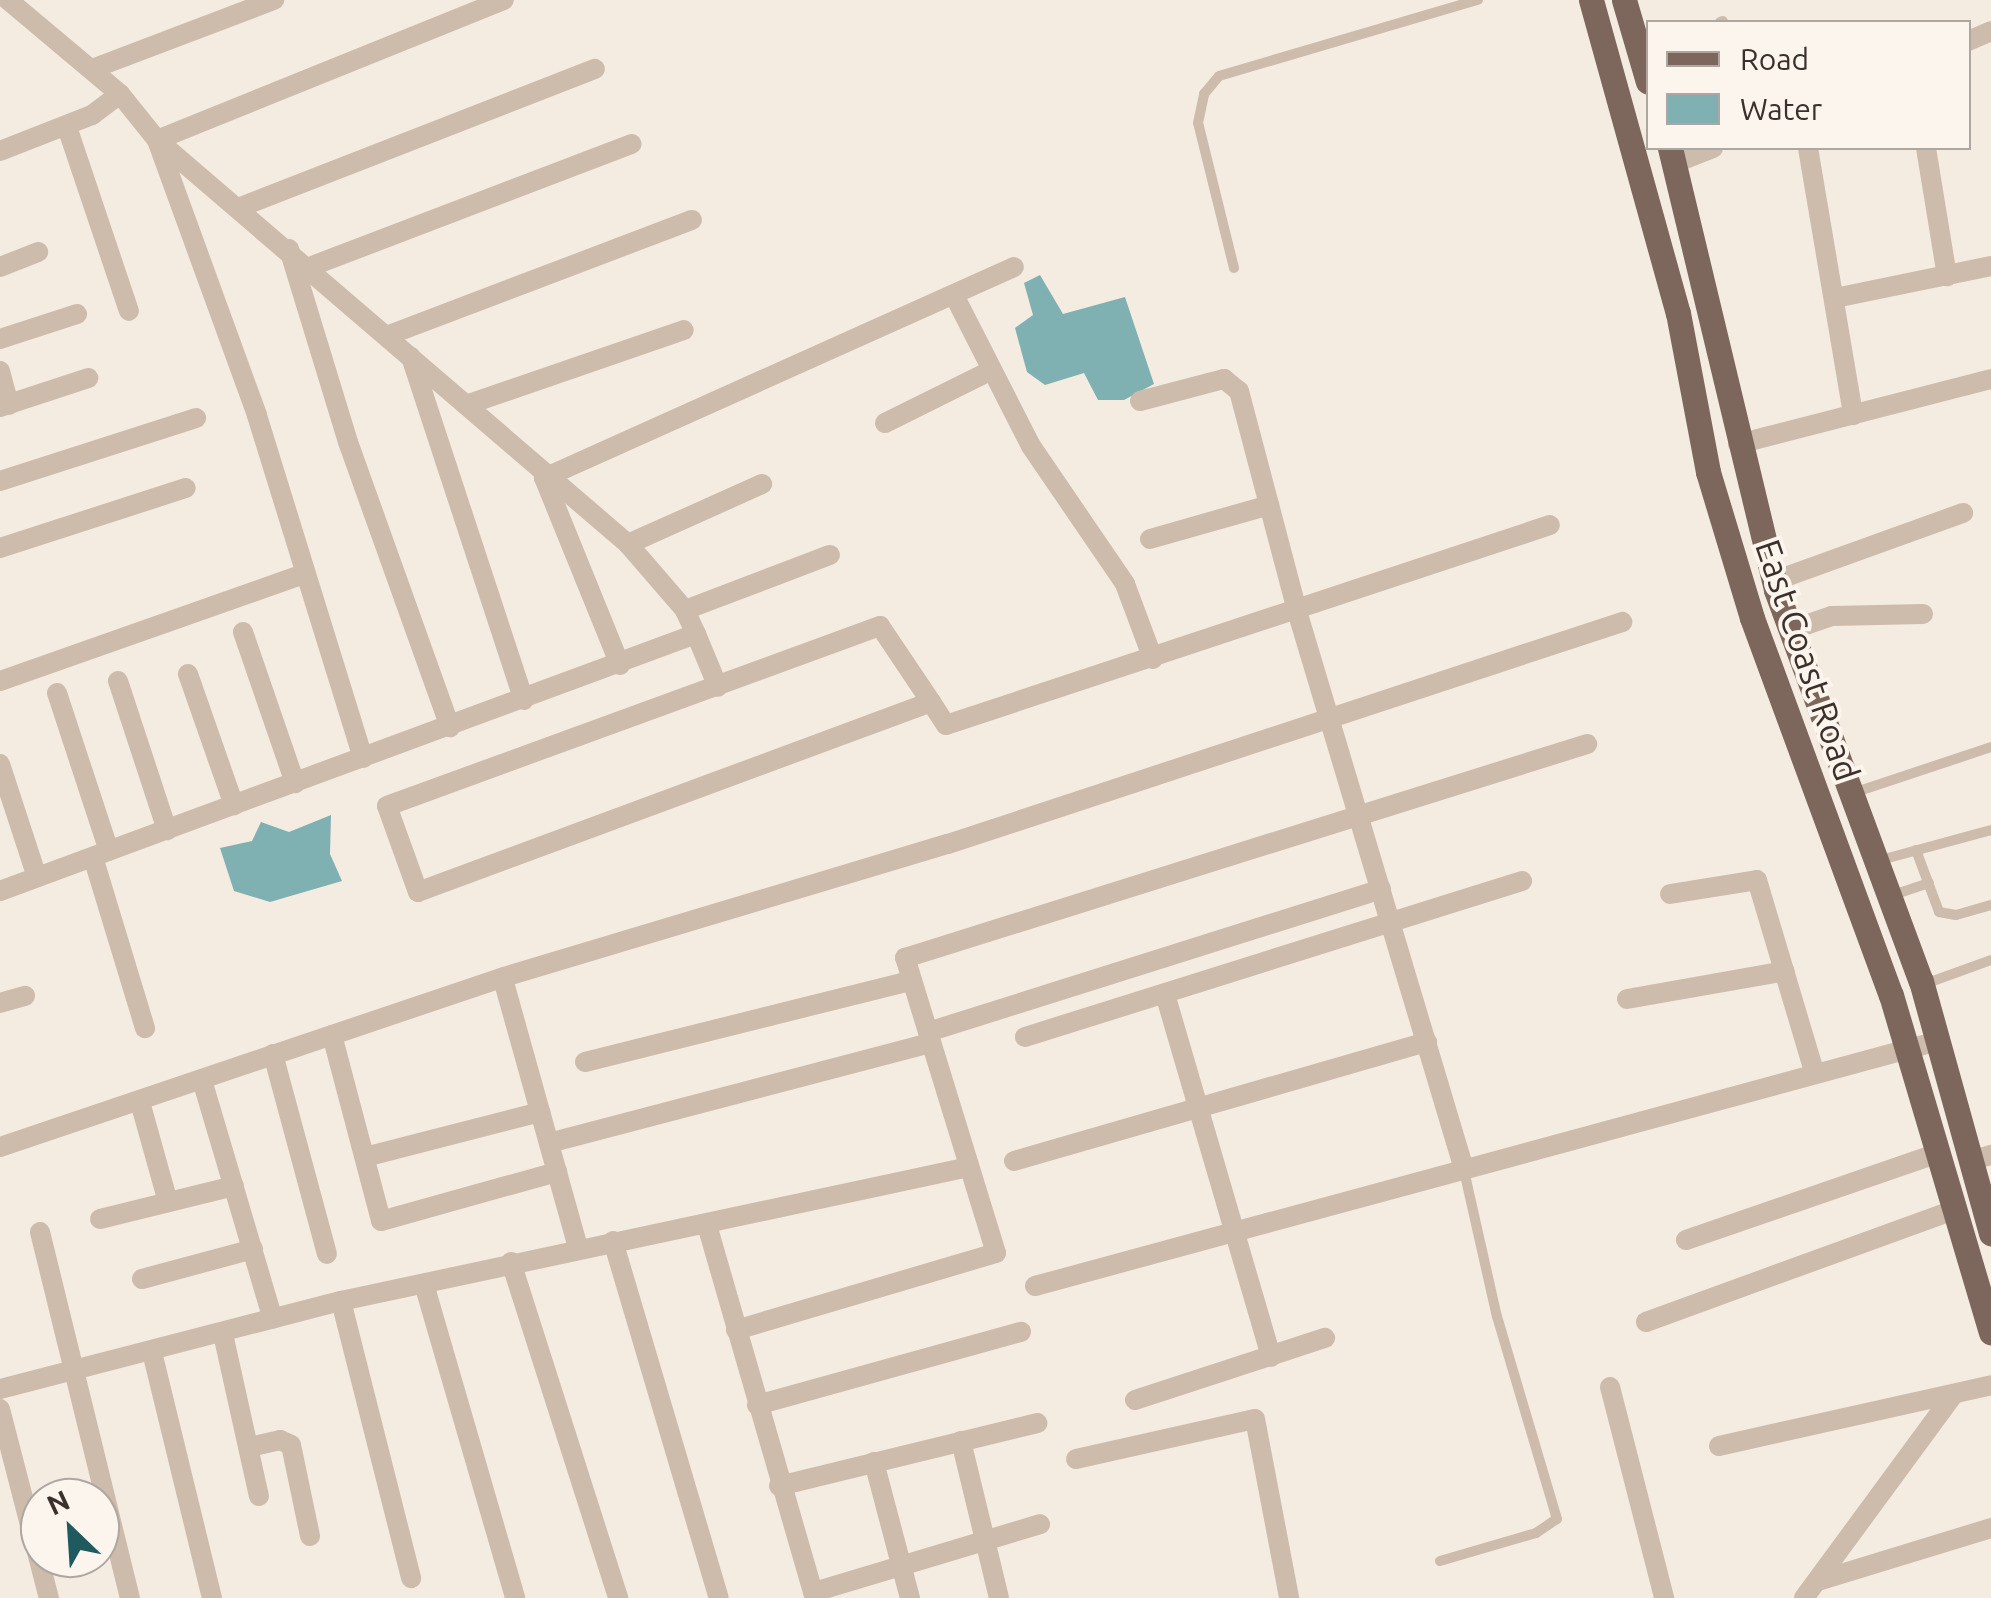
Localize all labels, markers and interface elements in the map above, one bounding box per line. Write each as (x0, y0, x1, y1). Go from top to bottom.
legend (1646, 20, 1971, 150)
text: Road (1740, 42, 1809, 76)
text: Water (1740, 92, 1822, 126)
street label: East Coast Road (1747, 534, 1869, 786)
north arrow (20, 1478, 120, 1578)
text: N (42, 1484, 74, 1521)

